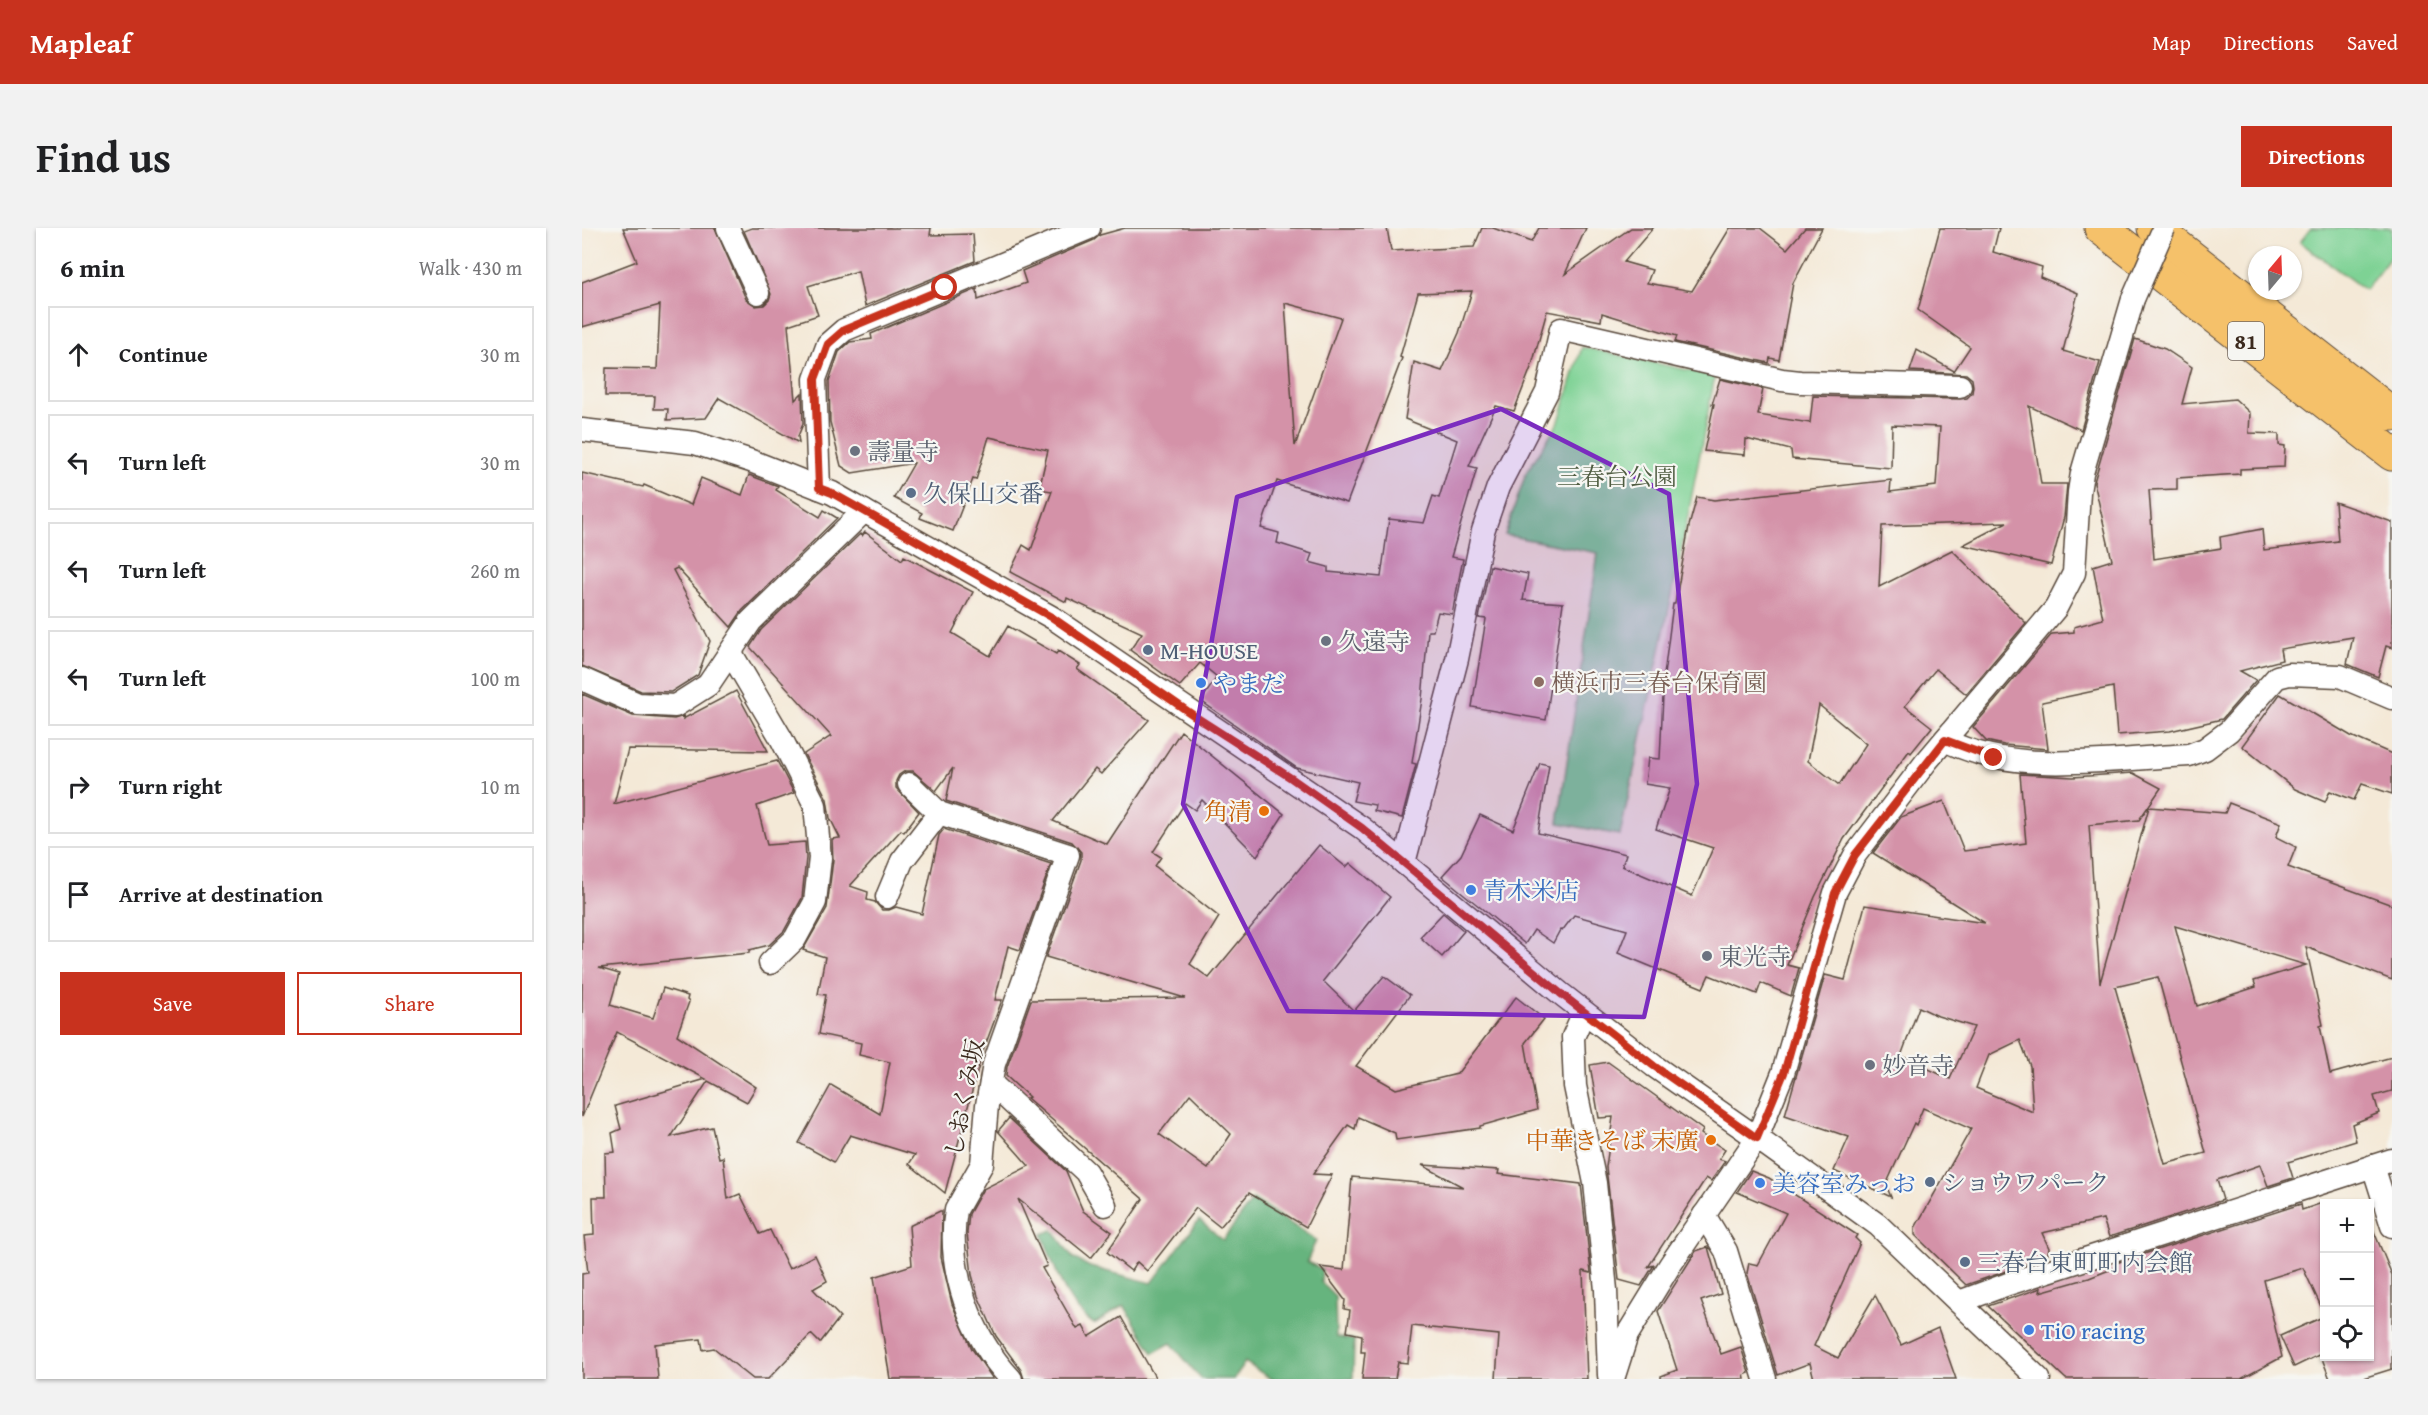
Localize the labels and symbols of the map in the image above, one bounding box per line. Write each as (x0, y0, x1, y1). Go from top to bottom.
north arrow (2248, 246, 2302, 300)
route start (931, 274, 957, 300)
road number: 81 (2228, 322, 2264, 360)
place label: 壽量寺 (867, 434, 939, 469)
marker: 壽量寺 (848, 444, 862, 458)
park label: 三春台公園 (1557, 459, 1677, 494)
place label: 久保山交番 (923, 476, 1043, 511)
marker: 久保山交番 (904, 486, 918, 500)
place label: 久遠寺 (1338, 624, 1410, 659)
place label: M-HOUSE (1160, 633, 1258, 668)
marker: 久遠寺 (1319, 634, 1333, 648)
marker: M-HOUSE (1141, 643, 1155, 657)
place label: 横浜市三春台保育園 (1551, 665, 1767, 700)
place label: やまだ (1213, 666, 1285, 701)
marker: 横浜市三春台保育園 (1532, 675, 1546, 689)
marker: やまだ (1194, 676, 1208, 690)
route end (1980, 744, 2006, 770)
place label: 角清 (1204, 794, 1252, 829)
marker: 角清 (1257, 804, 1271, 818)
place label: 青木米店 (1483, 873, 1579, 908)
marker: 青木米店 (1464, 883, 1478, 897)
place label: 東光寺 (1719, 939, 1791, 974)
marker: 東光寺 (1700, 949, 1714, 963)
street label: しおくみ坂 (935, 1036, 993, 1160)
place label: 妙音寺 (1882, 1048, 1954, 1083)
marker: 妙音寺 (1863, 1058, 1877, 1072)
place label: 中華きそば 末廣 (1526, 1123, 1699, 1158)
marker: 中華きそば 末廣 (1704, 1133, 1718, 1147)
place label: ショウワパーク (1942, 1165, 2110, 1200)
place label: 美容室みっお (1772, 1166, 1916, 1201)
marker: ショウワパーク (1923, 1175, 1937, 1189)
marker: 美容室みっお (1753, 1176, 1767, 1190)
place label: 三春台東町町内会館 (1977, 1245, 2193, 1280)
marker: 三春台東町町内会館 (1958, 1255, 1972, 1269)
place label: TiO racing (2041, 1313, 2145, 1348)
marker: TiO racing (2022, 1323, 2036, 1337)

